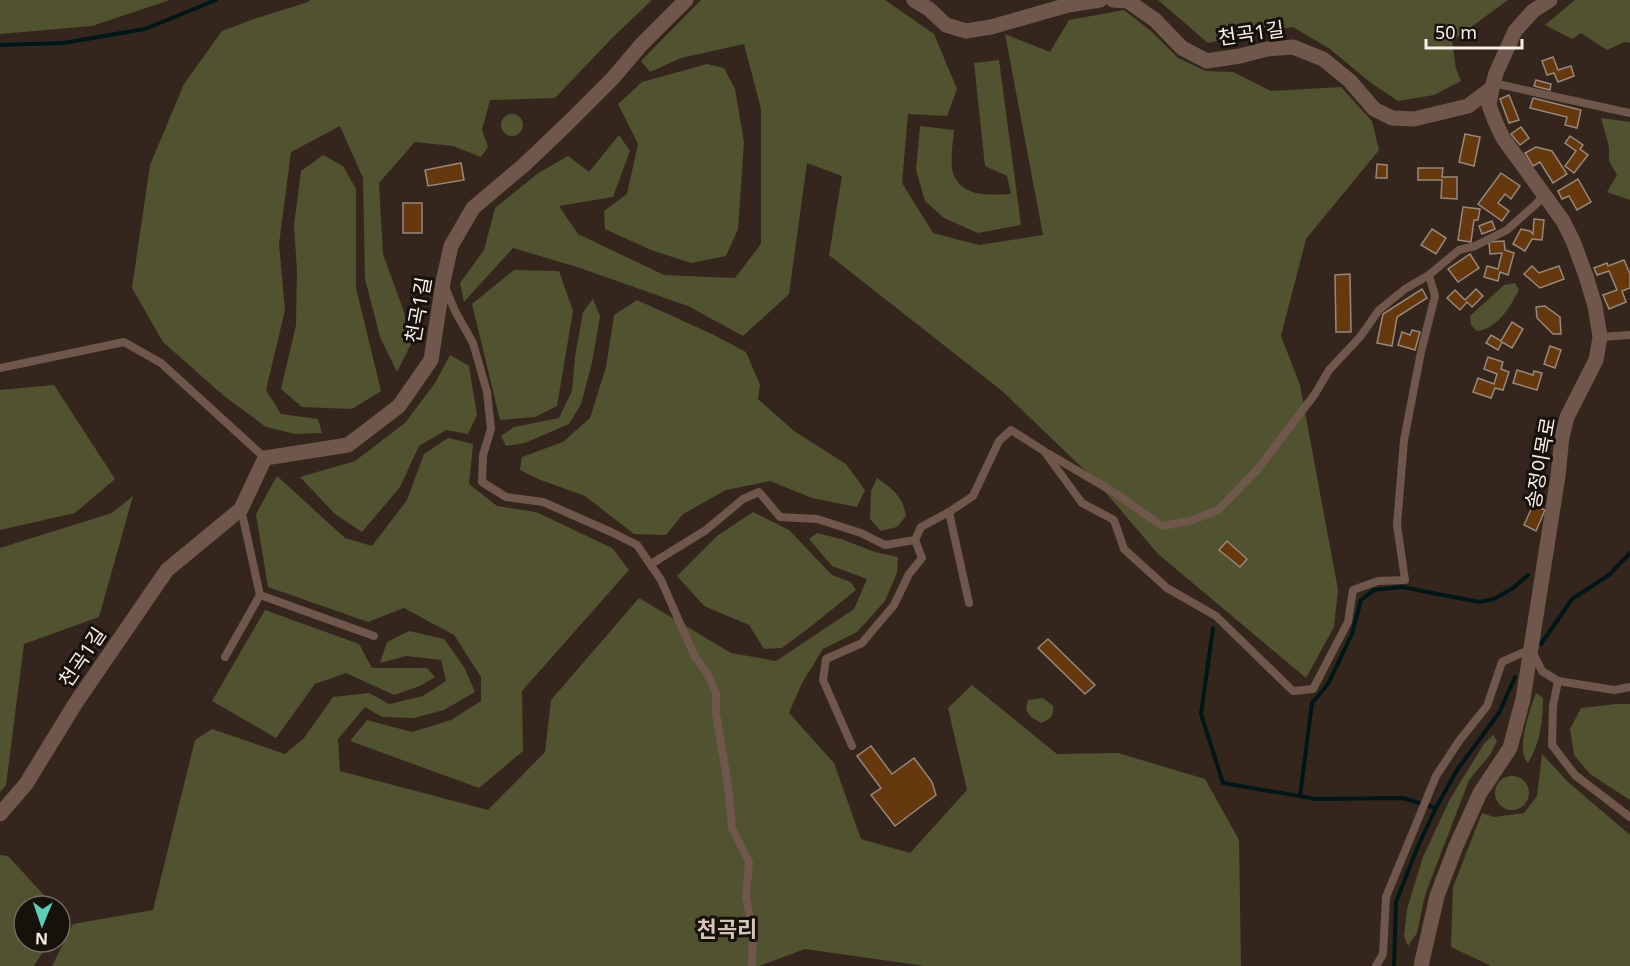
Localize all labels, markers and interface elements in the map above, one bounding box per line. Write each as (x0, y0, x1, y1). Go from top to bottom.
scale bar (1426, 12, 1522, 50)
street label: 천곡1길 (1216, 15, 1286, 51)
text: 50 m (1435, 20, 1477, 44)
street label: 천곡1길 (399, 275, 437, 345)
street label: 송정이목로 (1519, 415, 1561, 511)
street label: 천곡1길 (52, 622, 112, 692)
north arrow (12, 894, 72, 954)
district label: 천곡리 (697, 913, 757, 943)
text: N (35, 928, 48, 950)

